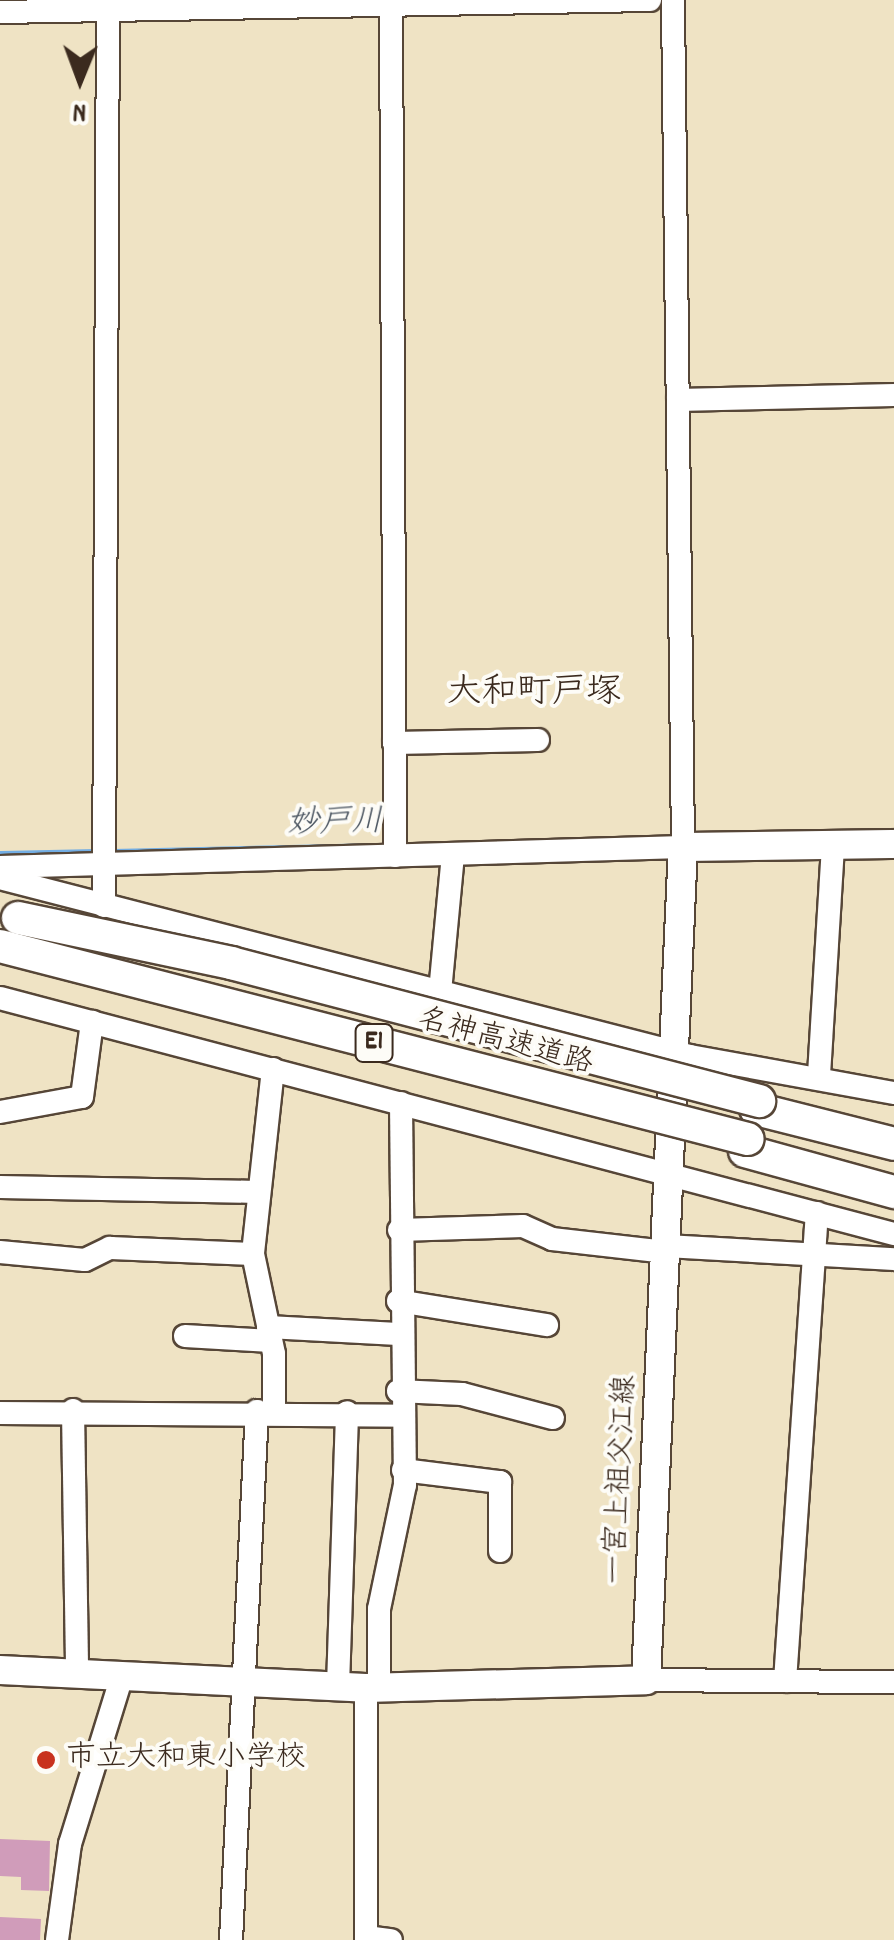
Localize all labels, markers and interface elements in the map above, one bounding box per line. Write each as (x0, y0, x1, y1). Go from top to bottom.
north arrow (30, 30, 130, 130)
text: N (72, 90, 87, 130)
district label: 大和町戸塚 (447, 673, 621, 715)
water label: 妙戸川 (287, 805, 383, 845)
street label: 名神高速道路 (413, 1003, 597, 1085)
road number: E1 (354, 1020, 394, 1066)
street label: 一宮上祖父江線 (600, 1374, 646, 1586)
place label: 市立大和東小学校 (66, 1742, 306, 1778)
marker: 市立大和東小学校 (35, 1749, 57, 1771)

